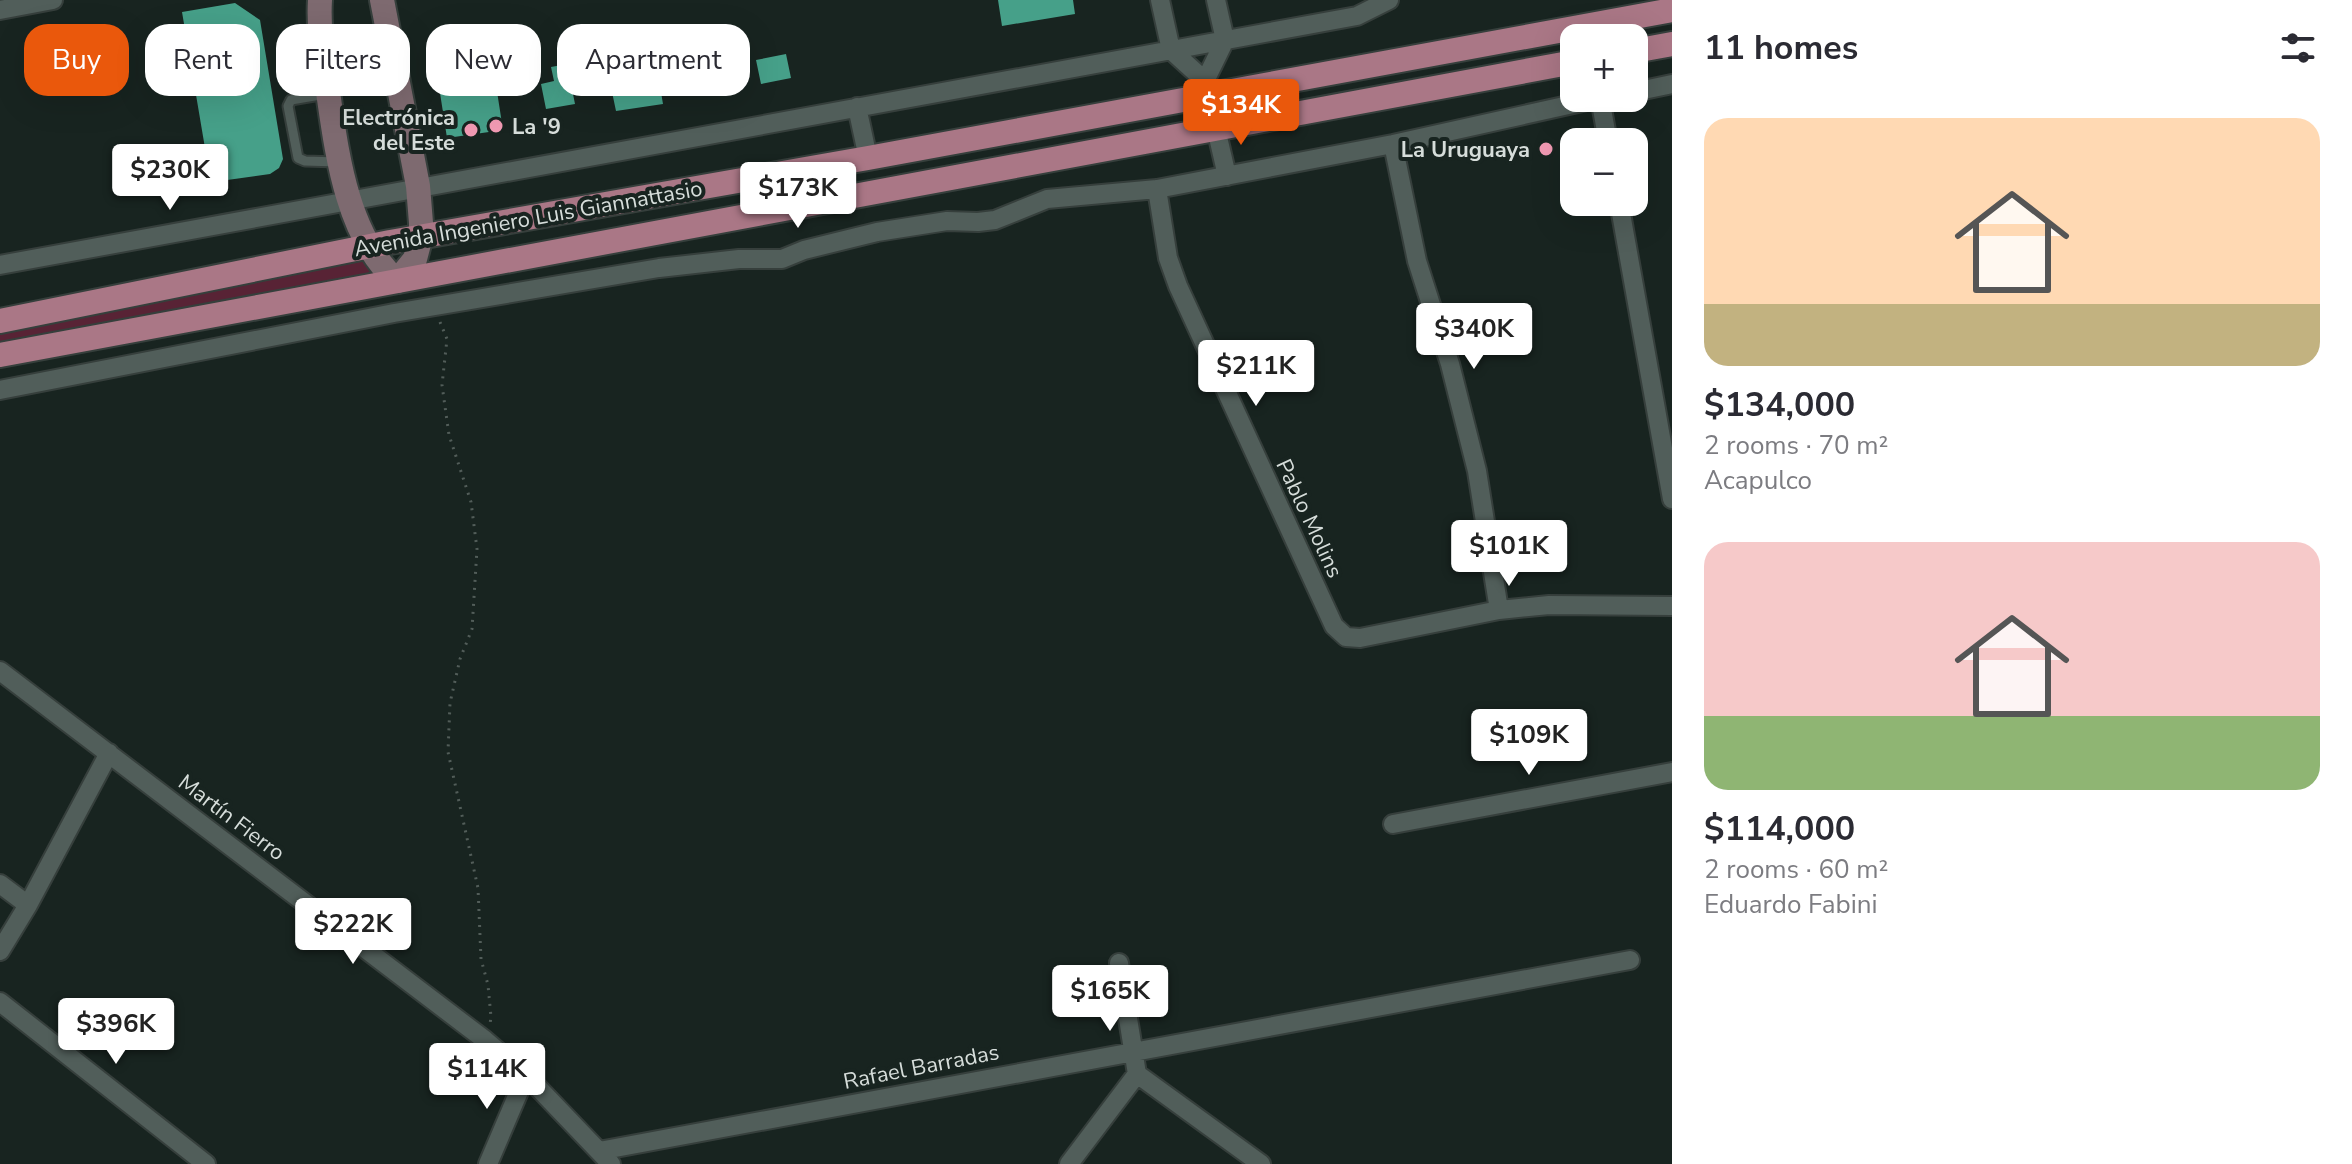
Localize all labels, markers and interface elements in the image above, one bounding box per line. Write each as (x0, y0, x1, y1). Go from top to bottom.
chip: Buy (24, 24, 129, 96)
chip: Rent (145, 24, 260, 96)
chip: Filters (276, 24, 410, 96)
chip: New (426, 24, 541, 96)
chip: Apartment (557, 24, 750, 96)
map controls (1560, 24, 1648, 216)
button: + (1560, 24, 1648, 112)
text: 11 homes (1704, 25, 1858, 71)
icon: filters (2276, 26, 2320, 70)
pin: $134K (1185, 79, 1297, 147)
text: $134K (1201, 87, 1281, 122)
place label: Electrónica del Este (342, 103, 455, 158)
place label: La '9 (512, 112, 561, 142)
marker: La '9 (487, 117, 505, 135)
marker: Electrónica del Este (462, 121, 480, 139)
button: − (1560, 128, 1648, 216)
place label: La Uruguaya (1401, 135, 1530, 165)
marker: La Uruguaya (1537, 140, 1555, 158)
pin: $230K (114, 144, 226, 212)
text: $230K (130, 152, 210, 187)
pin: $173K (742, 162, 854, 230)
text: $173K (758, 170, 838, 205)
icon: home (1940, 170, 2084, 314)
street label: Avenida Ingeniero Luis Giannattasio (352, 174, 705, 264)
pin: $340K (1418, 303, 1530, 371)
text: $340K (1434, 311, 1514, 346)
pin: $211K (1200, 340, 1312, 408)
text: $211K (1216, 348, 1296, 383)
text: $134,000 (1704, 382, 1855, 428)
text: 2 rooms · 70 m² (1704, 428, 1888, 463)
street label: Pablo Molins (1268, 454, 1350, 583)
text: Acapulco (1704, 463, 1812, 498)
pin: $101K (1453, 520, 1565, 588)
text: $101K (1469, 528, 1549, 563)
icon: home (1940, 594, 2084, 738)
pin: $109K (1473, 709, 1585, 777)
text: $109K (1489, 717, 1569, 752)
street label: Martín Fierro (172, 768, 291, 868)
text: $114,000 (1704, 806, 1855, 852)
text: 2 rooms · 60 m² (1704, 852, 1888, 887)
text: Eduardo Fabini (1704, 887, 1878, 922)
pin: $222K (297, 898, 409, 966)
text: $222K (313, 906, 393, 941)
pin: $165K (1054, 965, 1166, 1033)
text: $165K (1070, 973, 1150, 1008)
pin: $396K (60, 998, 172, 1066)
text: $396K (76, 1006, 156, 1041)
street label: Rafael Barradas (841, 1037, 1002, 1097)
pin: $114K (431, 1043, 543, 1111)
text: $114K (447, 1051, 527, 1086)

